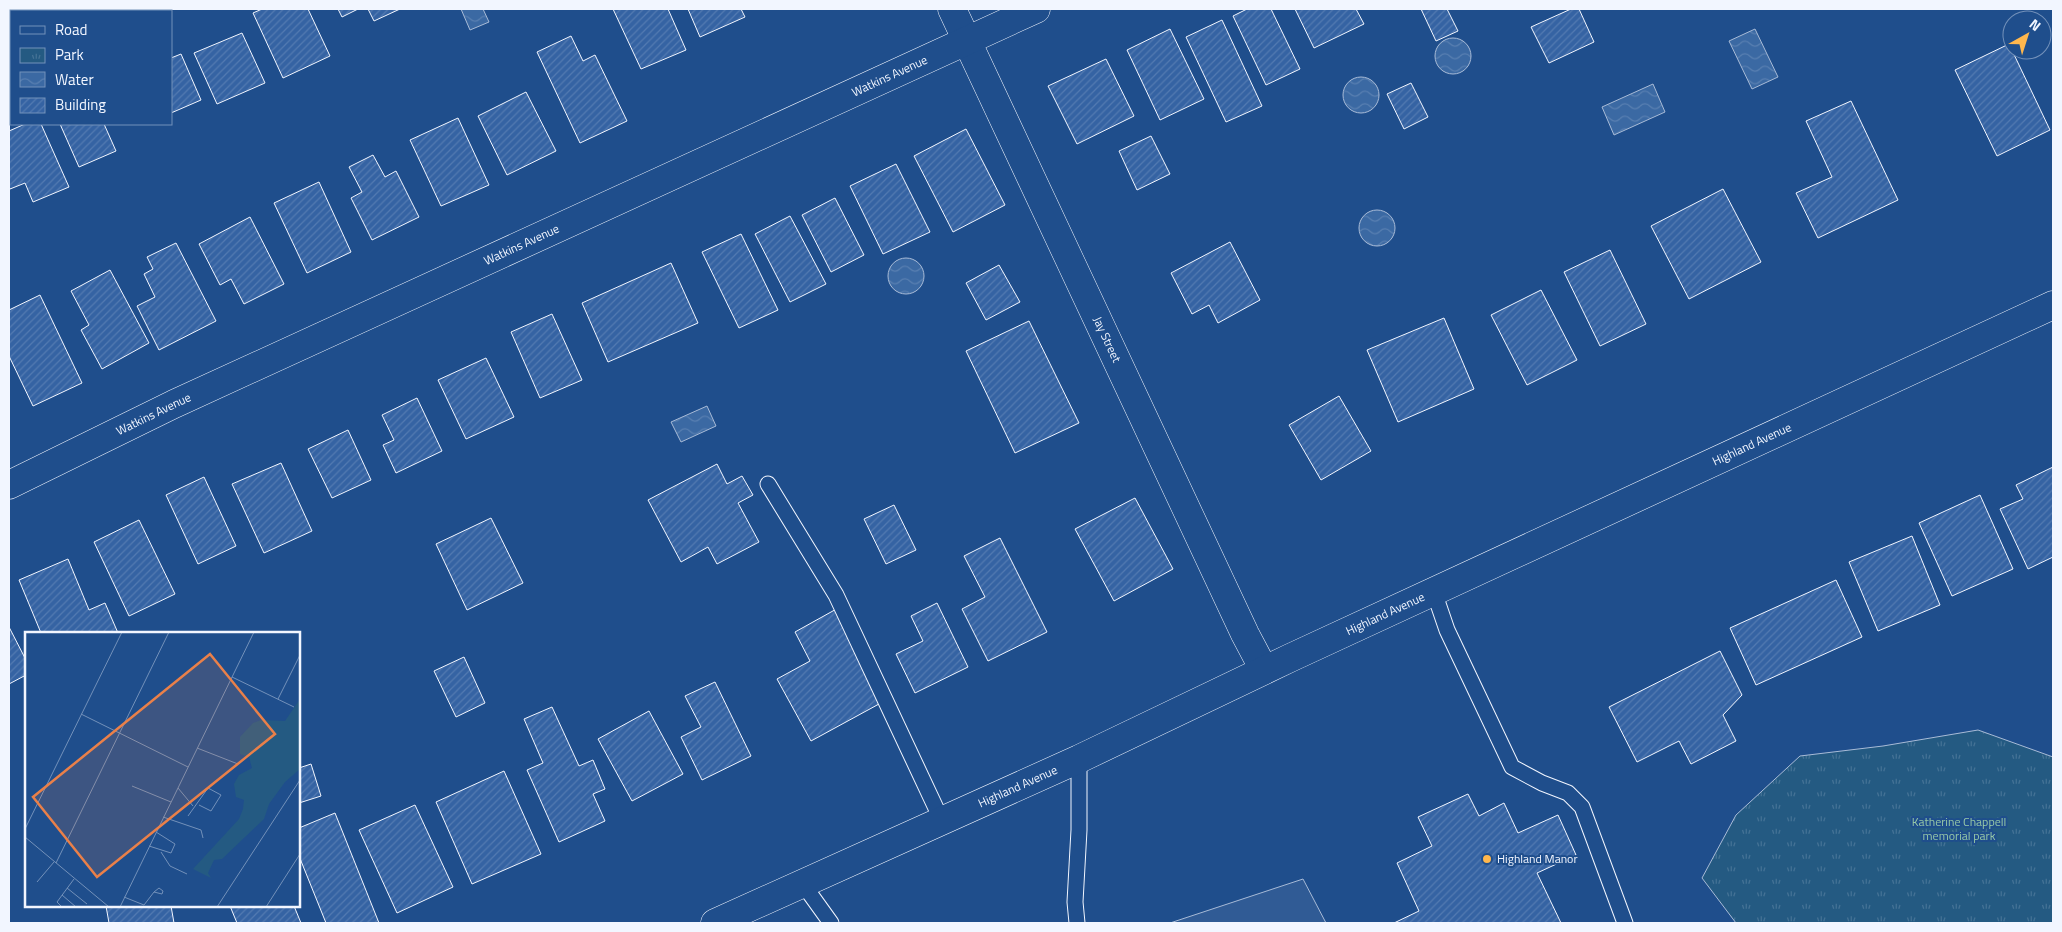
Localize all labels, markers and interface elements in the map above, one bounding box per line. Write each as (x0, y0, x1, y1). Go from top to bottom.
legend (10, 10, 172, 125)
north arrow (2002, 10, 2052, 60)
text: N (2025, 13, 2046, 36)
text: Road (55, 18, 87, 41)
text: Park (55, 43, 84, 66)
street label: Watkins Avenue (848, 50, 930, 101)
text: Water (55, 68, 94, 91)
text: Building (55, 93, 106, 116)
street label: Watkins Avenue (480, 219, 562, 270)
street label: Jay Street (1088, 313, 1127, 366)
street label: Watkins Avenue (113, 387, 194, 440)
street label: Highland Avenue (1709, 417, 1794, 470)
street label: Highland Avenue (1342, 587, 1428, 640)
inset map (25, 632, 300, 907)
street label: Highland Avenue (975, 760, 1060, 812)
park label: Katherine Chappell memorial park (1912, 812, 2006, 845)
place label: Highland Manor (1497, 849, 1578, 868)
marker: Highland Manor (1481, 853, 1493, 865)

